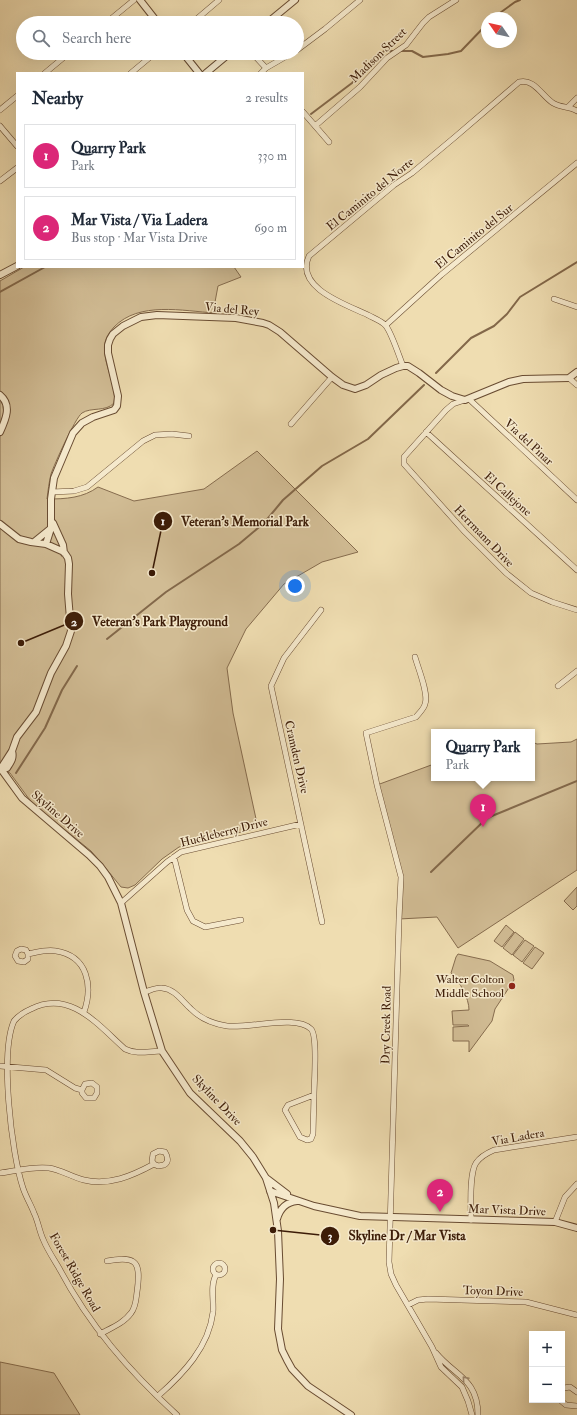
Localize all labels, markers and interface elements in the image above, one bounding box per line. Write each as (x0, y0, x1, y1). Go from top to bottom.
north arrow (481, 12, 517, 48)
search box (16, 16, 304, 60)
street label: Madison Street (347, 25, 410, 86)
icon: search (30, 27, 52, 49)
text: Search here (62, 29, 131, 48)
text: Nearby (32, 88, 83, 109)
text: 2 results (245, 90, 288, 106)
text: Quarry Park (71, 139, 146, 158)
text: 1 (44, 148, 48, 164)
text: 330 m (258, 148, 287, 164)
street label: El Caminito del Norte (324, 155, 417, 234)
text: Park (71, 158, 95, 174)
street label: El Caminito del Sur (432, 200, 517, 272)
text: Mar Vista / Via Ladera (71, 211, 208, 230)
text: 2 (43, 220, 49, 236)
text: 690 m (254, 220, 287, 236)
text: Bus stop · Mar Vista Drive (71, 230, 207, 246)
street label: Via del Rey (204, 300, 260, 319)
street label: Via del Pinar (501, 416, 557, 469)
street label: El Callejone (481, 469, 535, 520)
street label: Herrmann Drive (450, 502, 517, 570)
callout: Veteran's Memorial Park (153, 509, 317, 534)
text: 1 (161, 514, 165, 529)
text: Veteran's Memorial Park (180, 514, 310, 530)
your location (285, 576, 305, 596)
callout: Veteran's Park Playground (64, 609, 236, 634)
text: Veteran's Park Playground (91, 614, 228, 631)
text: 2 (71, 615, 77, 630)
street label: Cramden Drive (281, 719, 312, 795)
popup (431, 729, 535, 781)
text: Quarry Park (446, 738, 520, 757)
text: Park (446, 757, 469, 773)
street label: Skyline Drive (28, 787, 87, 841)
pin: 1 (470, 794, 496, 827)
street label: Huckleberry Drive (179, 814, 269, 851)
place label: Walter Colton Middle School (434, 972, 504, 1001)
marker: Walter Colton Middle School (507, 981, 517, 991)
street label: Dry Creek Road (378, 986, 395, 1064)
street label: Skyline Drive (189, 1072, 245, 1129)
street label: Via Ladera (491, 1125, 547, 1149)
pin: 2 (427, 1179, 453, 1212)
street label: Mar Vista Drive (468, 1202, 546, 1219)
callout: Skyline Dr / Mar Vista (320, 1223, 473, 1248)
text: Skyline Dr / Mar Vista (348, 1228, 466, 1245)
text: 3 (328, 1229, 333, 1244)
street label: Forest Ridge Road (46, 1230, 103, 1315)
street label: Toyon Drive (463, 1283, 523, 1300)
map controls (529, 1331, 565, 1403)
button: + (529, 1331, 565, 1367)
button: − (529, 1367, 565, 1403)
one-way arrow (462, 1377, 469, 1384)

